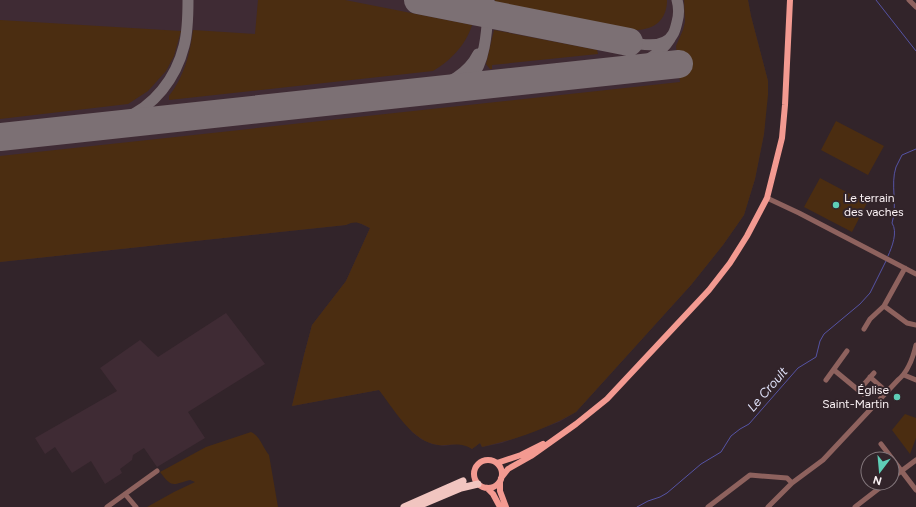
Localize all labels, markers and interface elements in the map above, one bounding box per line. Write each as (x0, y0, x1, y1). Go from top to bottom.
place label: Le terrain des vaches (844, 191, 904, 219)
marker: Le terrain des vaches (831, 200, 841, 210)
water label: Le Croult (744, 363, 791, 414)
place label: Église Saint-Martin (822, 383, 889, 411)
marker: Église Saint-Martin (892, 392, 902, 402)
north arrow (860, 451, 900, 491)
text: N (871, 473, 883, 488)

